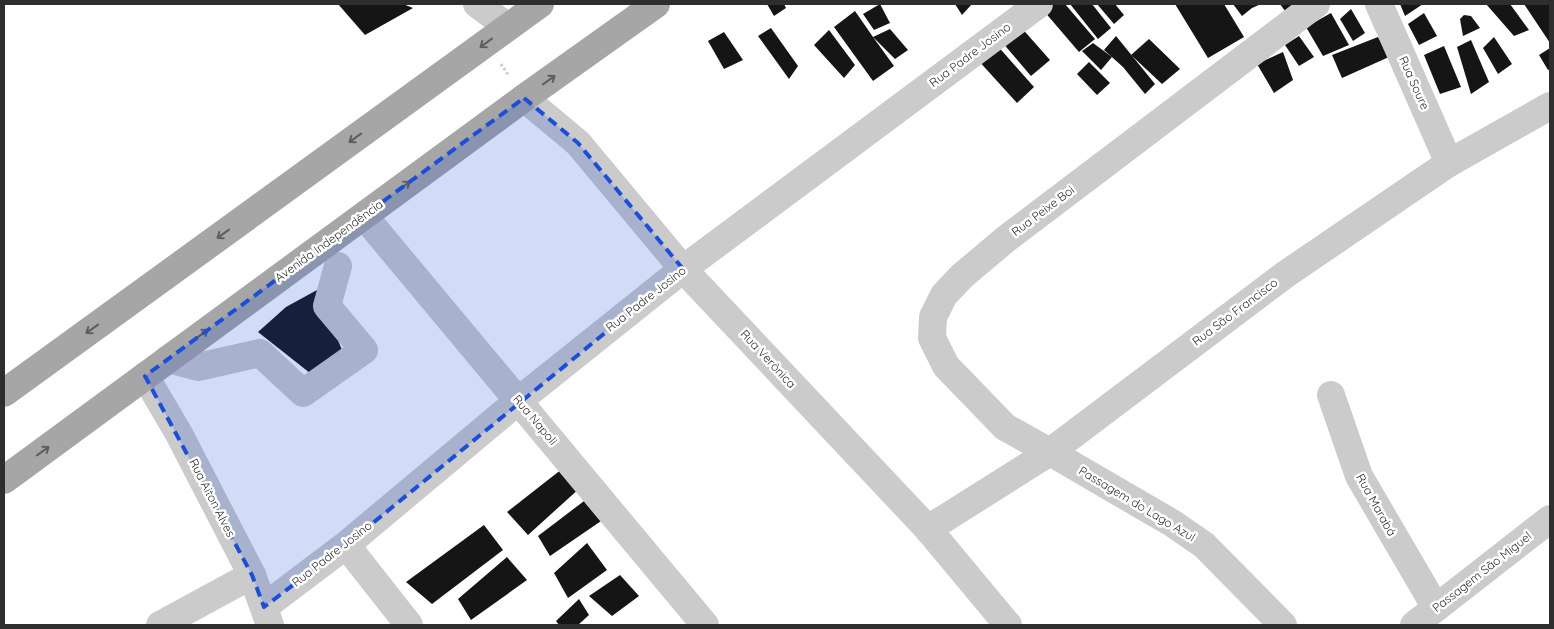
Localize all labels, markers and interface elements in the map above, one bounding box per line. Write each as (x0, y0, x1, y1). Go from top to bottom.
street label: Rua Padre Josino (926, 19, 1013, 90)
one-way arrow (479, 38, 493, 48)
street label: Rua Soure (1396, 54, 1433, 112)
one-way arrow (542, 75, 556, 85)
one-way arrow (348, 133, 362, 143)
one-way arrow (397, 181, 410, 192)
street label: Rua Peixe Boi (1008, 182, 1077, 239)
street label: Avenida Independência (272, 196, 386, 285)
one-way arrow (216, 229, 230, 239)
street label: Rua Padre Josino (603, 263, 689, 335)
street label: Rua São Francisco (1189, 275, 1280, 349)
one-way arrow (85, 324, 99, 334)
street label: Rua Verônica (737, 326, 799, 391)
one-way arrow (195, 329, 209, 339)
street label: Rua Napoli (510, 391, 561, 448)
one-way arrow (36, 445, 49, 456)
street label: Rua Aiton Alves (186, 456, 239, 540)
street label: Passagem do Lago Azul (1076, 463, 1198, 544)
street label: Rua Marabá (1353, 471, 1400, 538)
street label: Rua Padre Josino (289, 518, 375, 590)
street label: Passagem São Miguel (1429, 528, 1534, 615)

